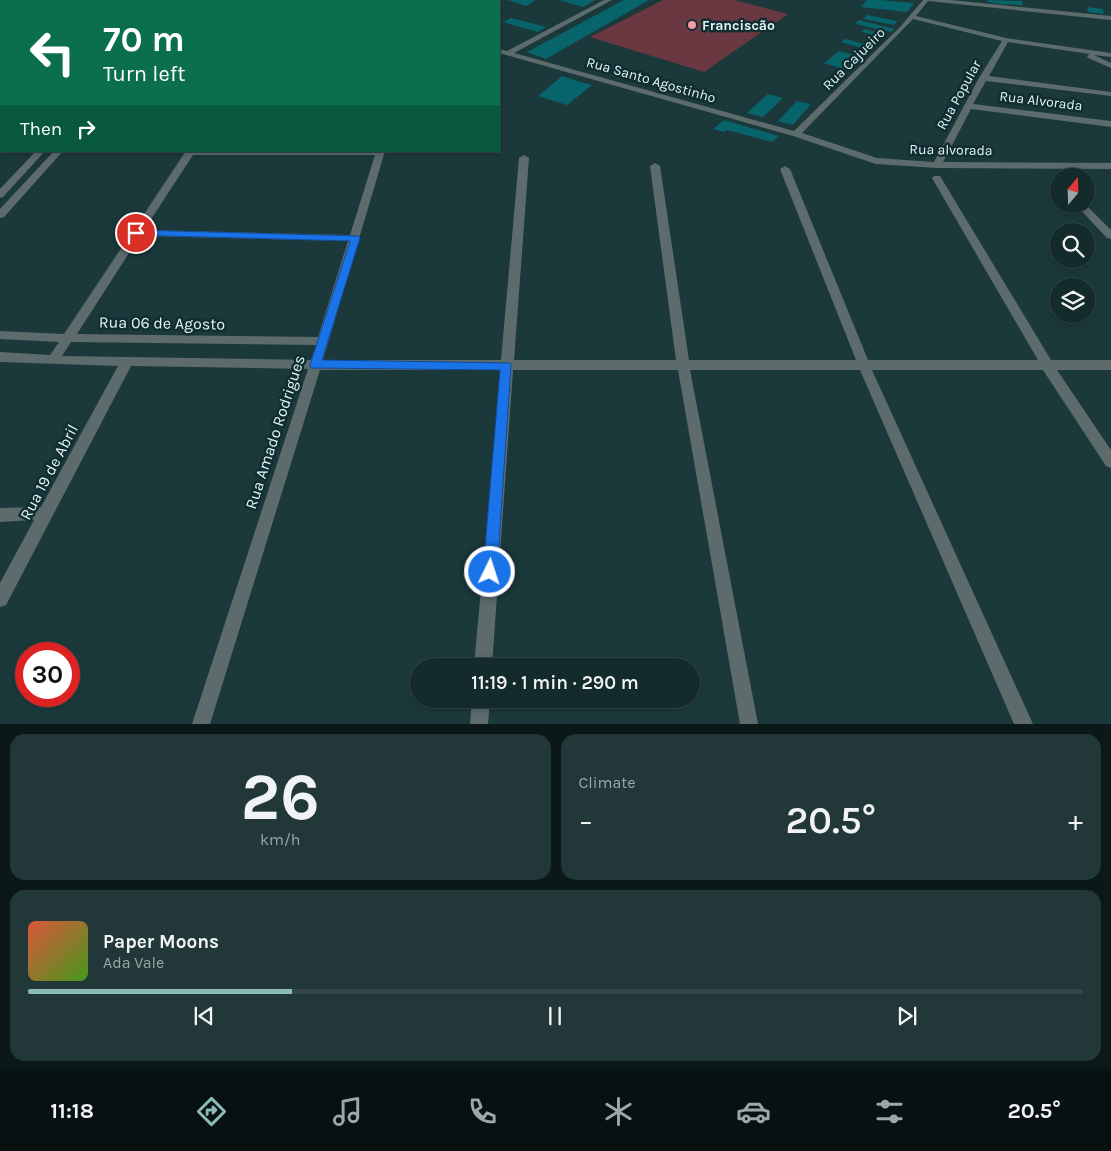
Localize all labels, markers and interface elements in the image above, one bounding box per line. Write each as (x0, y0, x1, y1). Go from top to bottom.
place label: Franciscão (702, 17, 775, 34)
text: 70 m (103, 19, 185, 60)
marker: Franciscão (686, 19, 698, 31)
icon: left (20, 20, 85, 85)
street label: Rua Cajueiro (819, 24, 889, 94)
street label: Rua Santo Agostinho (584, 53, 718, 107)
street label: Rua Popular (933, 56, 986, 133)
text: Turn left (103, 61, 186, 87)
street label: Rua Alvorada (999, 87, 1083, 115)
icon: right (72, 115, 100, 143)
text: Then (20, 118, 62, 140)
street label: Rua alvorada (909, 141, 993, 159)
north arrow (1050, 168, 1095, 212)
map controls (1050, 168, 1095, 323)
pin (115, 212, 157, 254)
icon: arrive (122, 219, 150, 247)
button: search (1050, 223, 1095, 268)
button: layers (1050, 278, 1095, 323)
street label: Rua 06 de Agosto (99, 312, 225, 334)
street label: Rua Amado Rodrigues (241, 352, 309, 512)
street label: Rua 19 de Abril (16, 421, 82, 523)
position arrow (463, 545, 515, 597)
speed limit sign: 30 (15, 642, 80, 707)
text: 11:19 · 1 min · 290 m (471, 672, 639, 694)
text: 26 (241, 759, 320, 835)
text: Climate (579, 773, 636, 792)
text: 20.5° (786, 798, 876, 843)
text: − (579, 804, 593, 837)
text: + (1068, 804, 1083, 837)
text: km/h (260, 830, 301, 849)
text: Paper Moons (103, 931, 219, 953)
text: Ada Vale (103, 953, 164, 972)
icon: previous (190, 1002, 218, 1030)
icon: pause (541, 1002, 569, 1030)
icon: next (893, 1002, 921, 1030)
icon: directions (194, 1094, 229, 1129)
icon: music (330, 1094, 365, 1129)
icon: phone (465, 1094, 500, 1129)
icon: climate (601, 1094, 636, 1129)
icon: car (736, 1094, 771, 1129)
icon: filters (872, 1094, 907, 1129)
text: 11:18 (50, 1098, 94, 1124)
text: 20.5° (1007, 1098, 1061, 1124)

